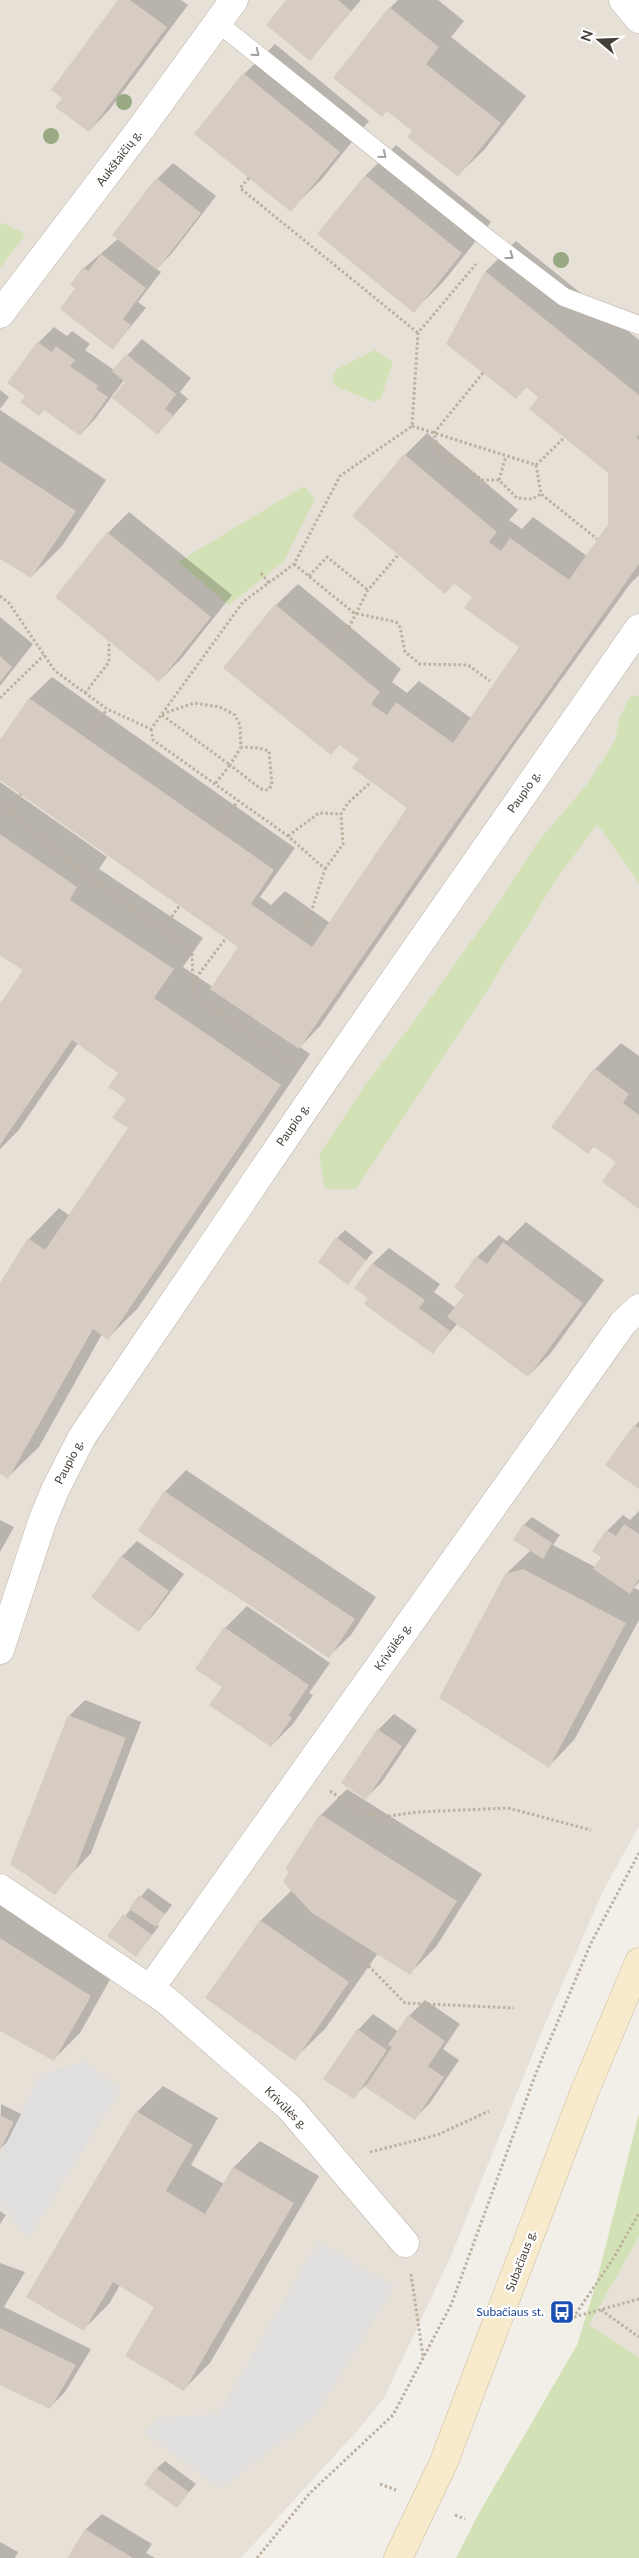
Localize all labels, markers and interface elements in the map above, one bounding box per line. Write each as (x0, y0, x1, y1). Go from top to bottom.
north arrow (574, 15, 624, 65)
text: N (576, 28, 596, 43)
one-way arrow (250, 48, 259, 56)
street label: Aukštaičių g. (93, 126, 145, 189)
one-way arrow (377, 149, 386, 157)
one-way arrow (504, 250, 513, 258)
street label: Paupio g. (504, 768, 544, 816)
street label: Paupio g. (273, 1100, 312, 1149)
street label: Paupio g. (51, 1437, 86, 1487)
street label: Krivūlės g. (371, 1620, 414, 1673)
street label: Krivūlės g. (262, 2083, 311, 2132)
street label: Subačiaus g. (502, 2228, 539, 2294)
bus stop icon: Subačiaus st. (549, 2299, 575, 2325)
place label: Subačiaus st. (476, 2304, 544, 2319)

